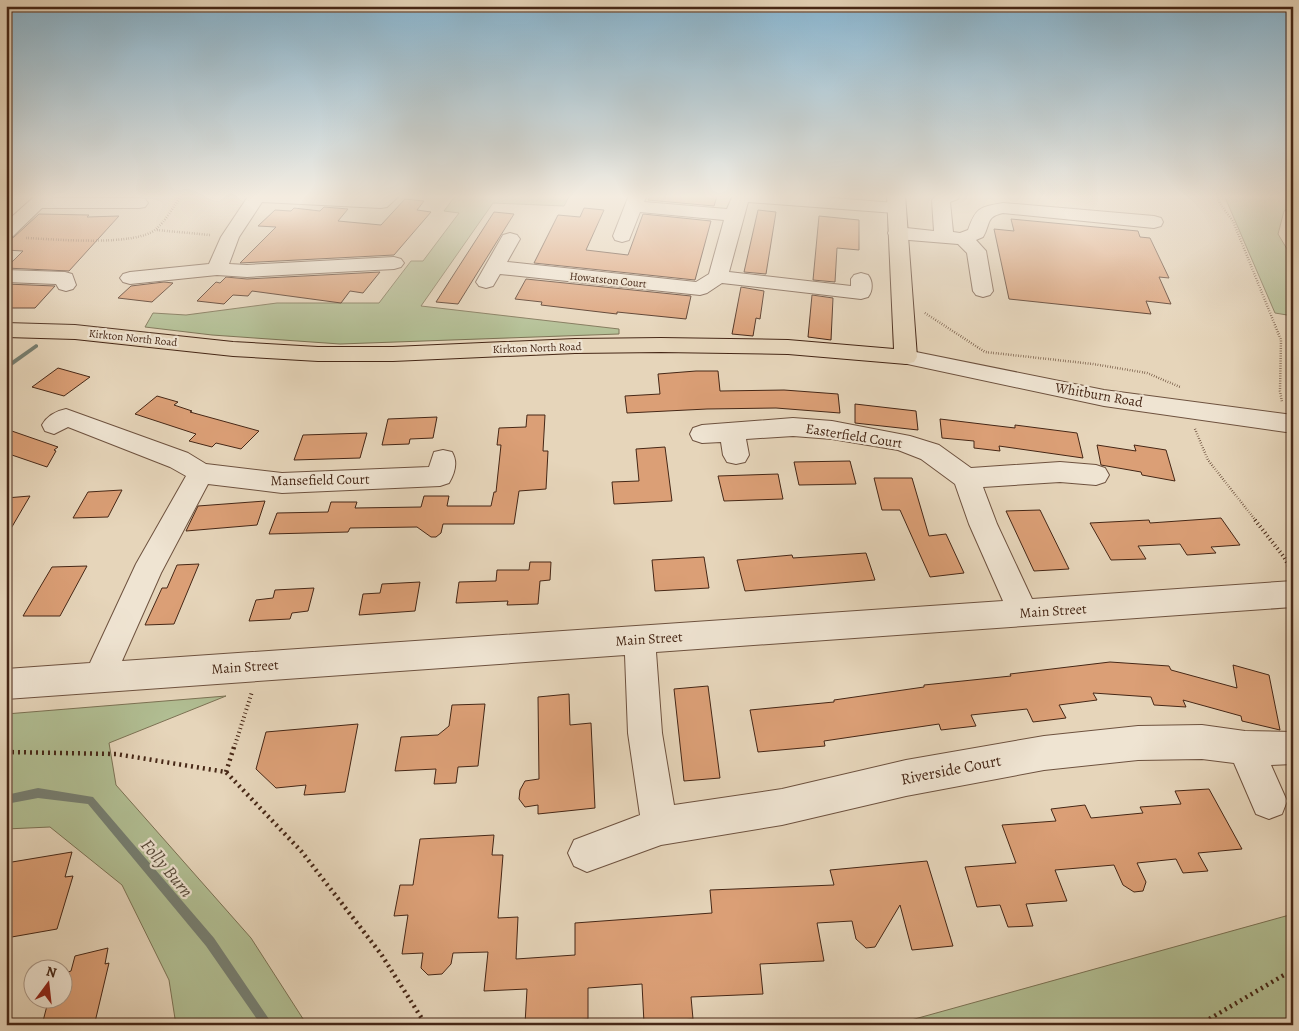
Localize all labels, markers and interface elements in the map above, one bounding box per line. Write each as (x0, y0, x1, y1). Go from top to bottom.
street label: Howatston Court (569, 268, 648, 292)
street label: Kirkton North Road (88, 326, 178, 350)
street label: Kirkton North Road (492, 339, 582, 357)
street label: Whitburn Road (1053, 378, 1145, 412)
street label: Easterfield Court (804, 419, 904, 453)
street label: Mansefield Court (270, 470, 370, 490)
street label: Main Street (1019, 599, 1087, 623)
street label: Main Street (615, 627, 683, 651)
street label: Main Street (211, 655, 279, 679)
street label: Riverside Court (899, 749, 1003, 791)
water label: Folly Burn (135, 834, 199, 902)
north arrow (22, 958, 72, 1008)
text: N (44, 961, 59, 982)

